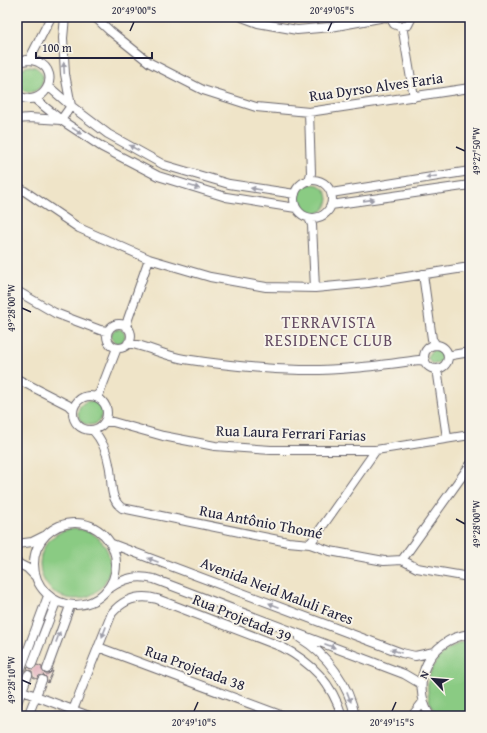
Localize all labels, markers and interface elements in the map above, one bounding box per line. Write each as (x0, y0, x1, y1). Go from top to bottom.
text: 20°49'00"S (112, 3, 156, 18)
text: 20°49'05"S (310, 3, 354, 18)
scale bar (36, 34, 152, 60)
text: 100 m (42, 39, 72, 56)
one-way arrow (61, 61, 68, 74)
street label: Rua Dyrso Alves Faria (308, 67, 444, 106)
one-way arrow (72, 127, 82, 135)
text: 49°27'50"W (469, 127, 484, 175)
one-way arrow (128, 145, 140, 152)
one-way arrow (425, 174, 438, 180)
one-way arrow (188, 184, 200, 190)
one-way arrow (250, 186, 262, 192)
one-way arrow (363, 197, 375, 203)
text: 49°28'00"W (4, 284, 19, 332)
district label: TERRAVISTA RESIDENCE CLUB (265, 310, 393, 352)
street label: Rua Laura Ferrari Farias (216, 419, 366, 446)
street label: Rua Antônio Thomé (198, 499, 324, 544)
text: 49°28'00"W (469, 500, 484, 548)
street label: Avenida Neid Maluli Fares (198, 552, 357, 629)
one-way arrow (146, 556, 158, 562)
street label: Rua Projetada 39 (190, 588, 295, 647)
one-way arrow (268, 602, 280, 608)
one-way arrow (101, 626, 107, 637)
one-way arrow (56, 631, 62, 643)
street label: Rua Projetada 38 (142, 640, 248, 695)
one-way arrow (324, 643, 336, 649)
one-way arrow (390, 647, 402, 653)
text: 49°28'10"W (4, 656, 19, 704)
north arrow (413, 659, 453, 699)
text: N (415, 667, 433, 681)
one-way arrow (347, 692, 353, 704)
text: 20°49'10"S (172, 715, 216, 730)
text: 20°49'15"S (370, 715, 414, 730)

